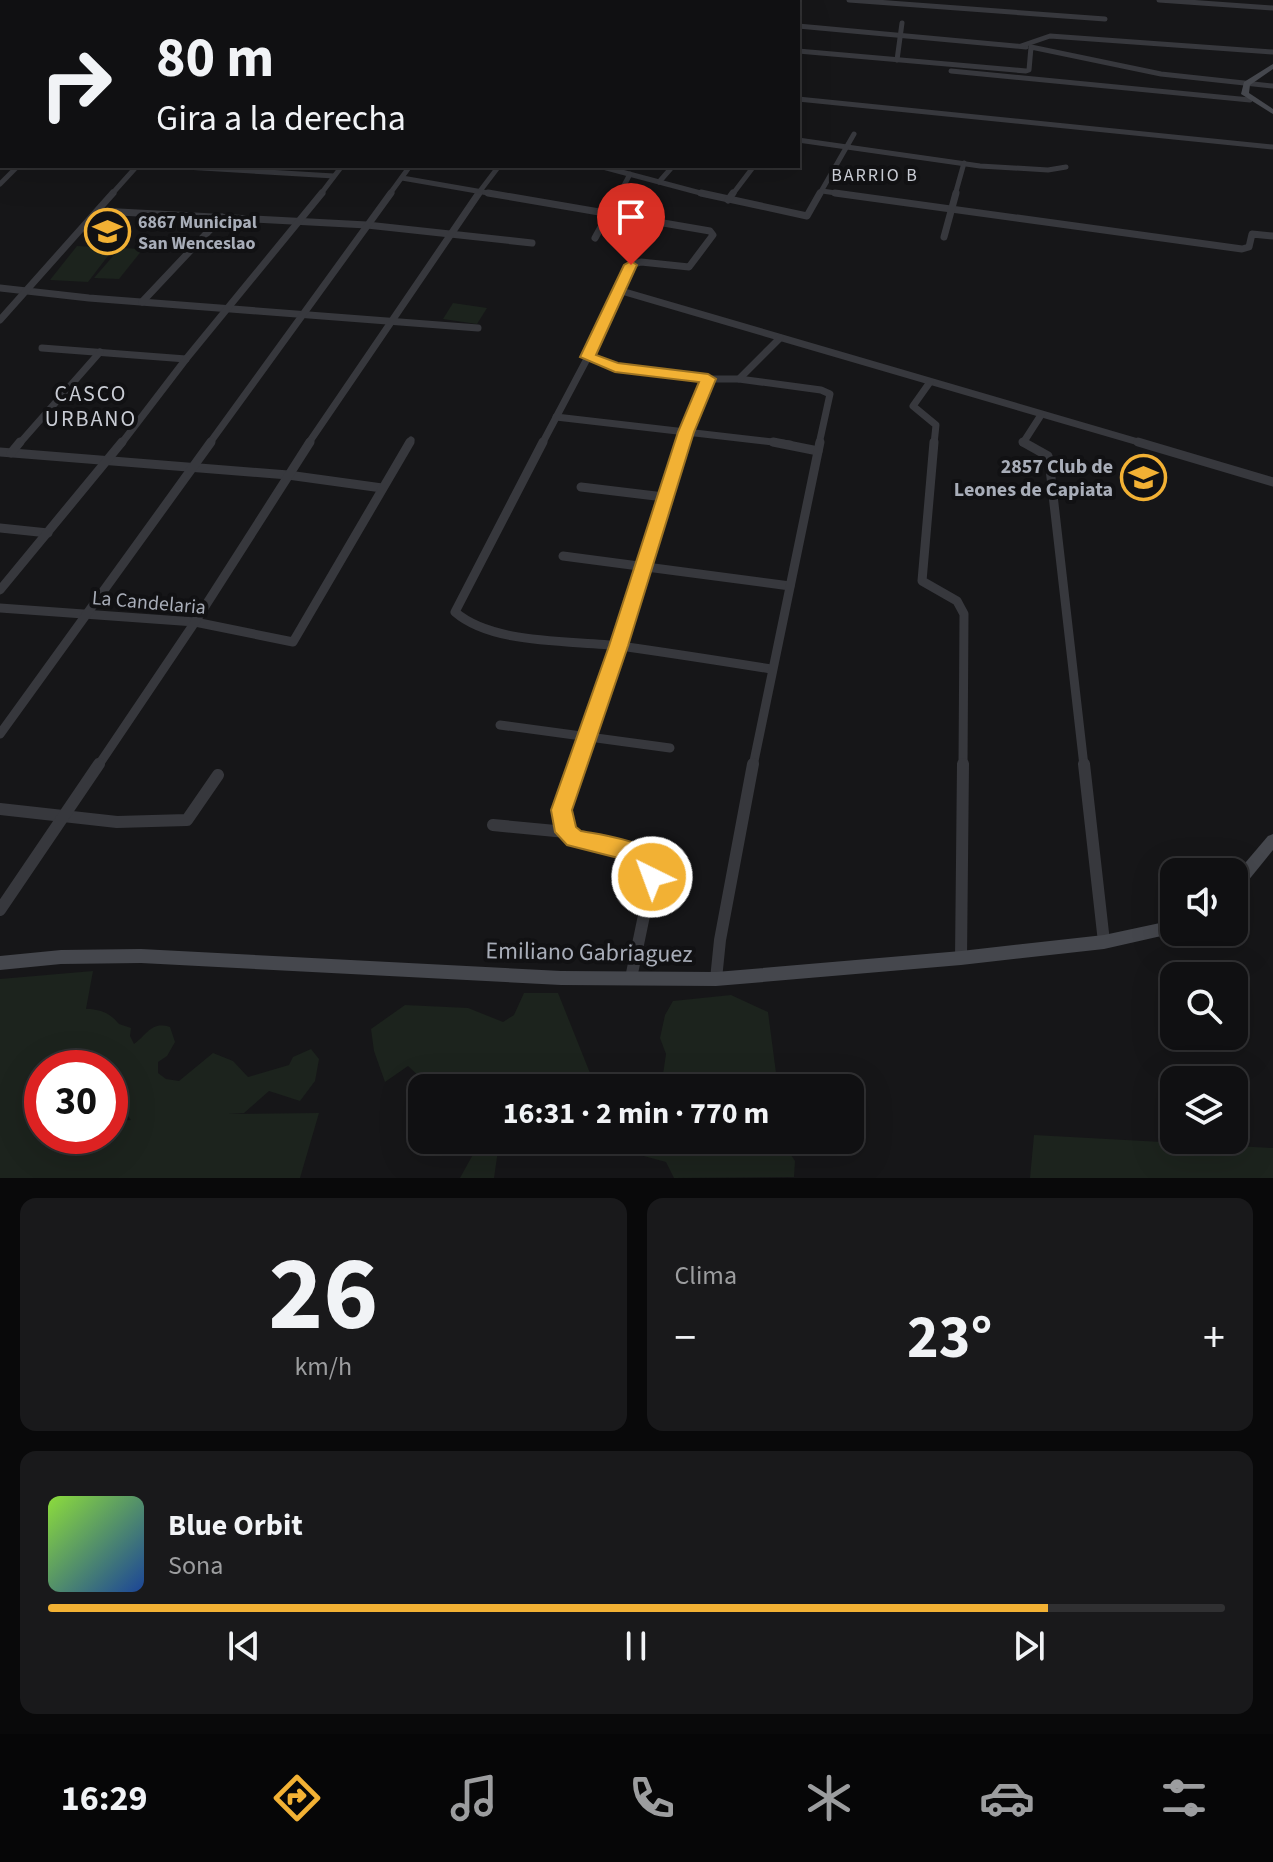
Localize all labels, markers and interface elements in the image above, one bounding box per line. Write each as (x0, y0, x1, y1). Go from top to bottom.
text: 80 m (156, 19, 274, 98)
icon: right (24, 32, 128, 136)
text: Gira a la derecha (156, 93, 406, 144)
district label: BARRIO B (831, 163, 919, 188)
pin (597, 183, 665, 265)
icon: arrive (609, 195, 653, 239)
school or university icon: 6867 Municipal San Wenceslao (83, 208, 131, 256)
place label: 6867 Municipal San Wenceslao (138, 210, 257, 256)
district label: CASCO URBANO (45, 378, 137, 435)
place label: 2857 Club de Leones de Capiata (954, 453, 1113, 504)
school or university icon: 2857 Club de Leones de Capiata (1120, 453, 1168, 501)
street label: La Candelaria (91, 584, 207, 622)
position arrow (610, 835, 694, 919)
map controls (1160, 858, 1248, 1154)
button: sound (1160, 858, 1248, 946)
street label: Emiliano Gabriaguez (485, 933, 693, 972)
button: search (1160, 962, 1248, 1050)
speed limit sign: 30 (24, 1050, 128, 1154)
button: layers (1160, 1066, 1248, 1154)
text: 16:31 · 2 min · 770 m (503, 1092, 769, 1135)
text: 26 (268, 1222, 378, 1370)
text: Clima (675, 1257, 737, 1294)
text: 23° (907, 1296, 992, 1381)
text: − (675, 1307, 696, 1370)
text: + (1203, 1307, 1225, 1370)
text: km/h (294, 1348, 352, 1385)
text: Blue Orbit (168, 1504, 303, 1547)
text: Sona (168, 1547, 223, 1584)
icon: previous (222, 1624, 266, 1668)
icon: pause (614, 1624, 658, 1668)
icon: next (1007, 1624, 1051, 1668)
icon: directions (269, 1770, 325, 1826)
icon: music (446, 1770, 502, 1826)
icon: phone (624, 1770, 680, 1826)
icon: climate (801, 1770, 857, 1826)
icon: car (979, 1770, 1035, 1826)
icon: filters (1156, 1770, 1212, 1826)
text: 16:29 (61, 1773, 148, 1824)

